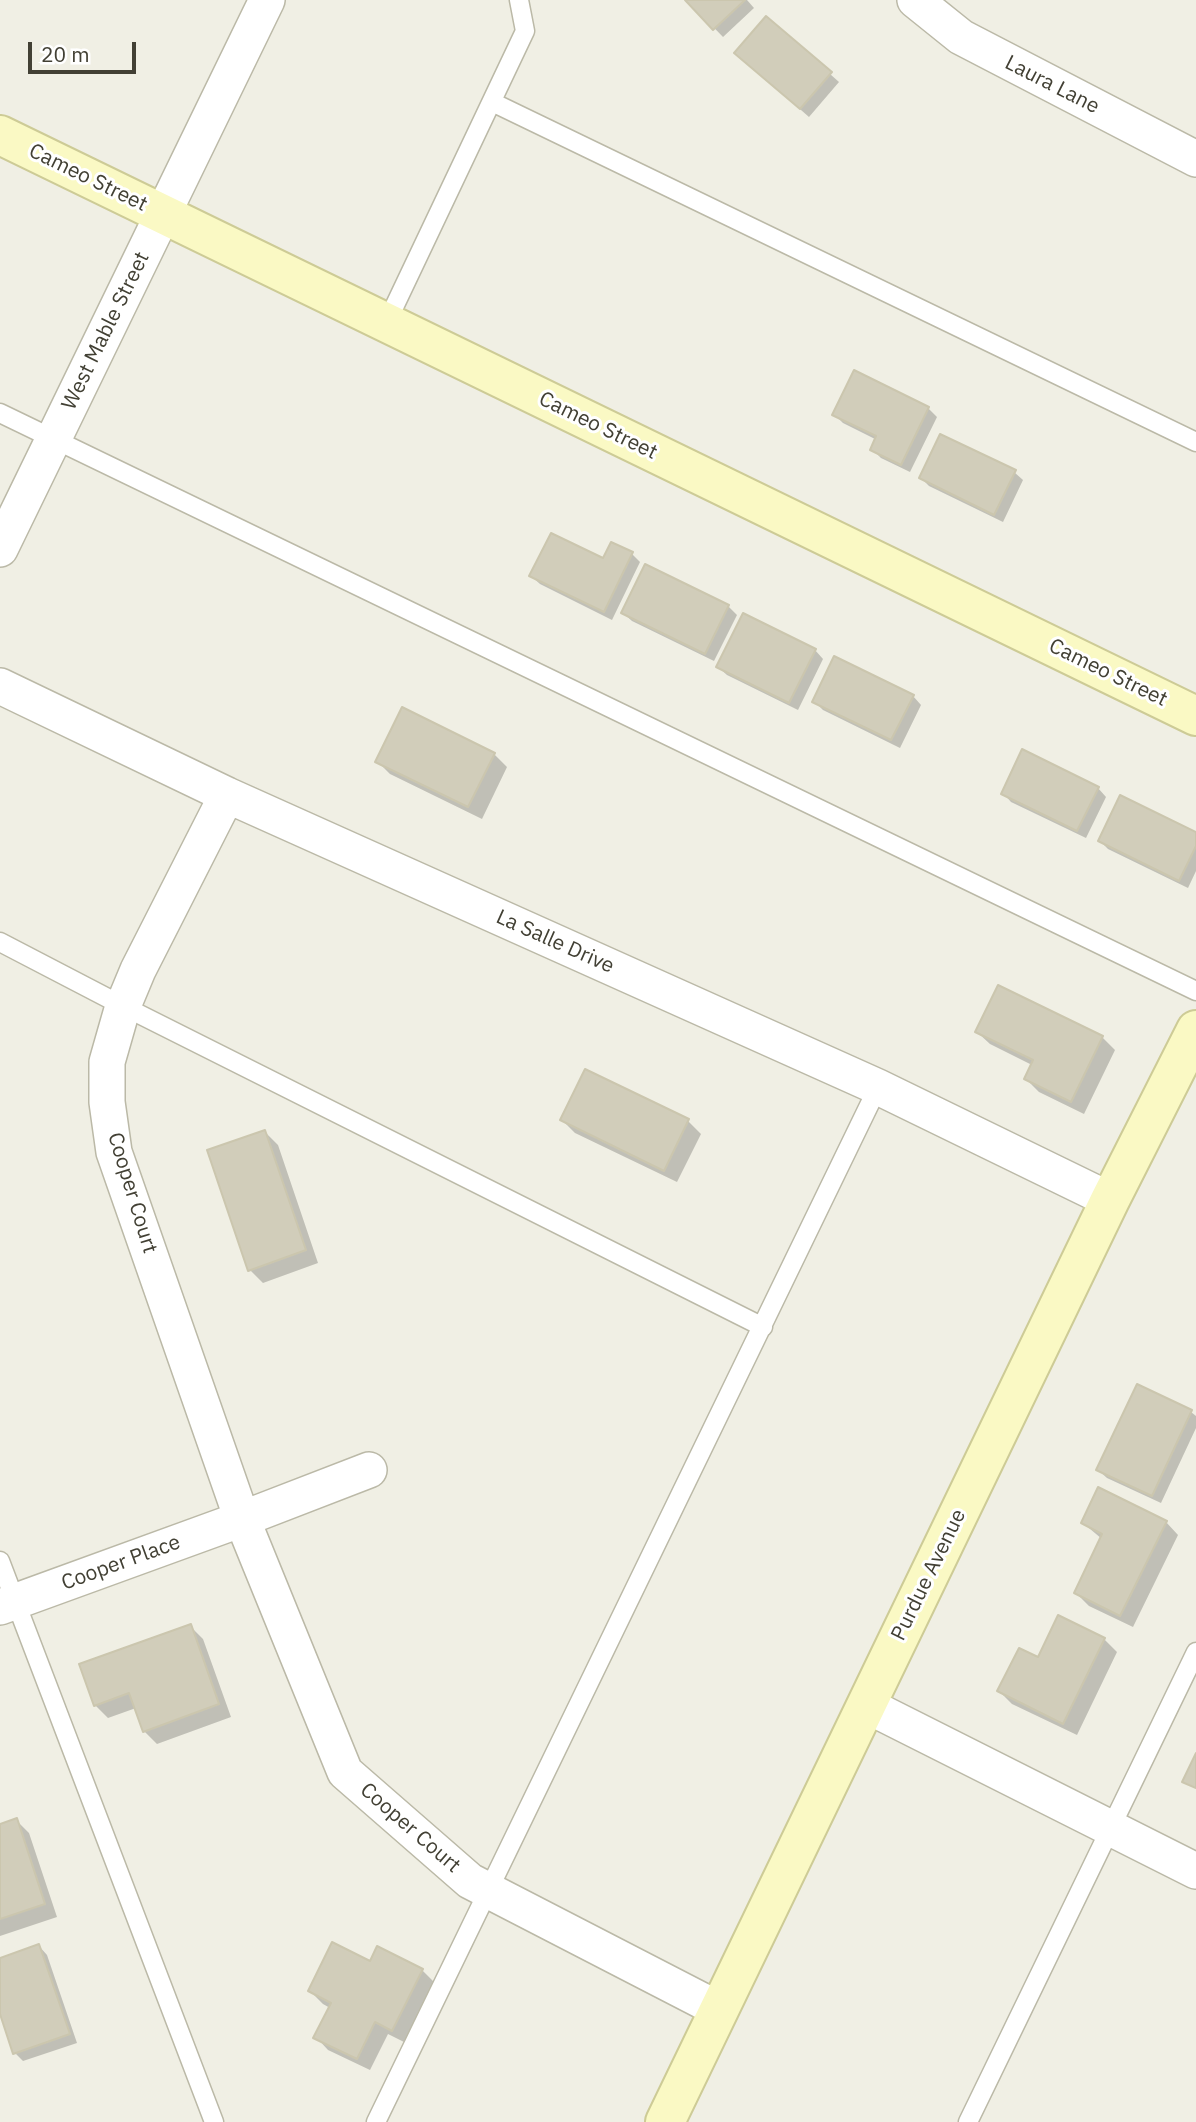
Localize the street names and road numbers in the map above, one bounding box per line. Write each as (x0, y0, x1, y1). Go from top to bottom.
street label: Laura Lane (1001, 50, 1103, 120)
street label: Cameo Street (25, 139, 151, 217)
street label: West Mable Street (57, 248, 155, 414)
street label: Cameo Street (535, 387, 661, 465)
street label: Cameo Street (1045, 634, 1171, 712)
street label: La Salle Drive (492, 905, 618, 979)
street label: Cooper Court (102, 1130, 162, 1256)
street label: Purdue Avenue (886, 1505, 972, 1645)
street label: Cooper Place (58, 1530, 184, 1596)
street label: Cooper Court (355, 1778, 465, 1878)

